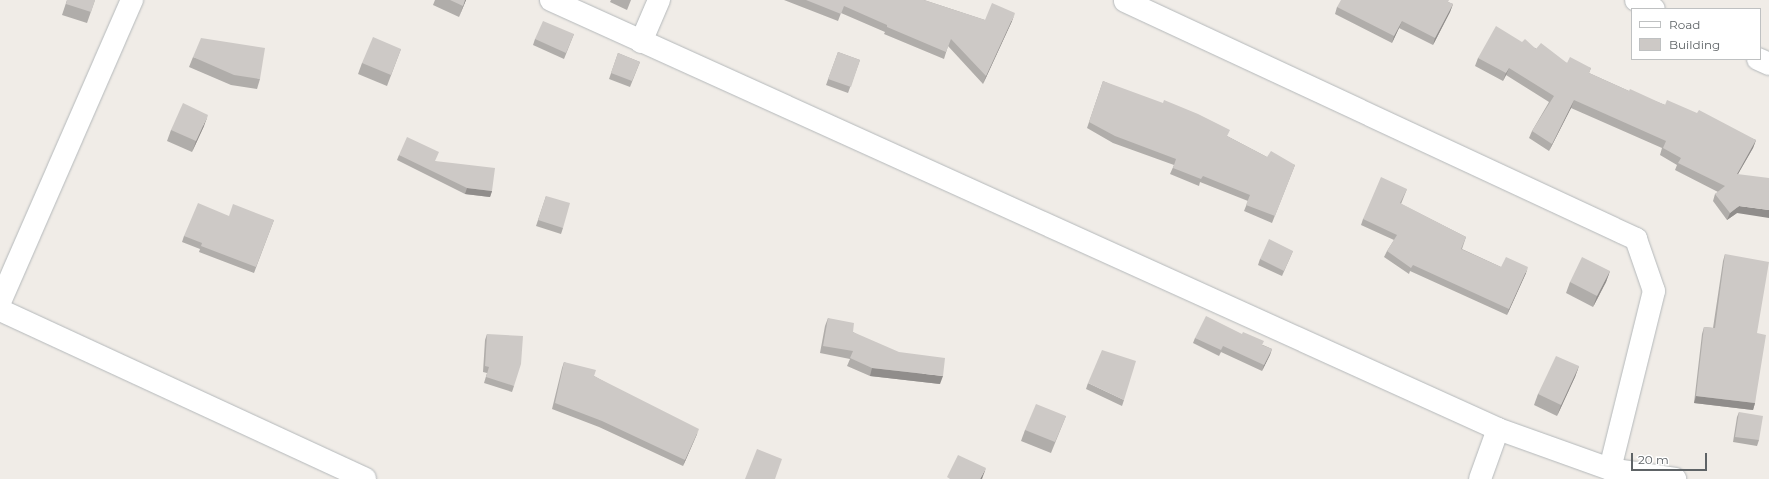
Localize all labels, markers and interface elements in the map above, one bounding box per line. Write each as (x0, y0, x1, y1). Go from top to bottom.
legend (1631, 8, 1761, 60)
text: Road (1669, 17, 1700, 32)
text: Building (1669, 37, 1720, 52)
scale bar (1633, 445, 1709, 471)
text: 20 m (1638, 452, 1669, 467)

